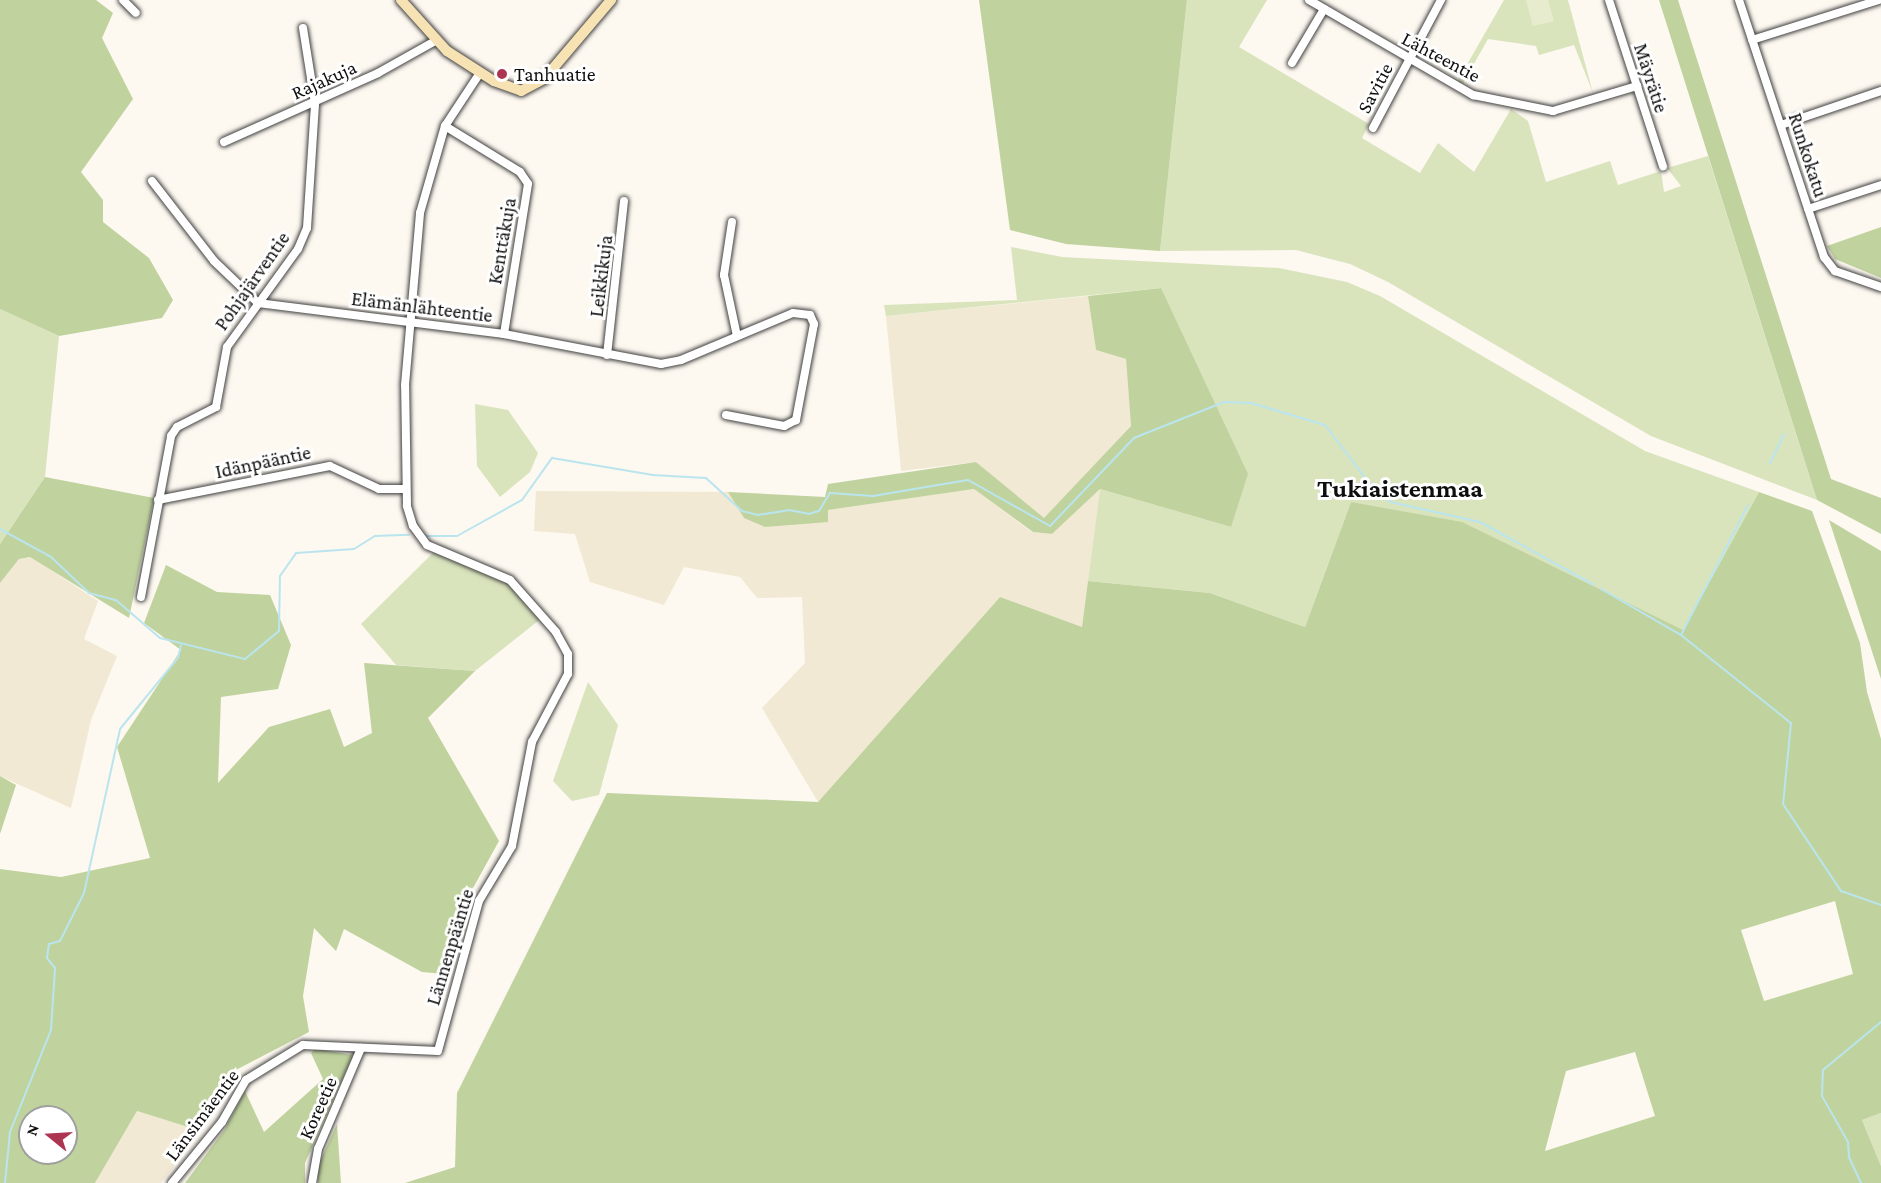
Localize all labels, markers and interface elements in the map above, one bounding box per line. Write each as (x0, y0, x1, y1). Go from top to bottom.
street label: Lähteentie (1398, 26, 1484, 88)
street label: Mäyrätie (1629, 40, 1673, 116)
street label: Rajakuja (288, 55, 360, 105)
street label: Savitie (1352, 59, 1398, 117)
place label: Tanhuatie (514, 62, 595, 86)
marker: Tanhuatie (495, 67, 509, 81)
street label: Runkokatu (1783, 110, 1833, 200)
street label: Kenttäkuja (483, 196, 521, 286)
street label: Pohjajärventie (209, 227, 295, 335)
street label: Leikkikuja (584, 234, 618, 318)
street label: Elämänlähteentie (350, 286, 494, 328)
street label: Idänpääntie (213, 440, 313, 484)
district label: Tukiaistenmaa (1317, 473, 1483, 505)
street label: Lännenpääntie (421, 886, 479, 1008)
street label: Länsimäentie (160, 1064, 244, 1166)
street label: Koreetie (294, 1073, 342, 1143)
north arrow (18, 1105, 78, 1165)
text: N (23, 1122, 42, 1138)

